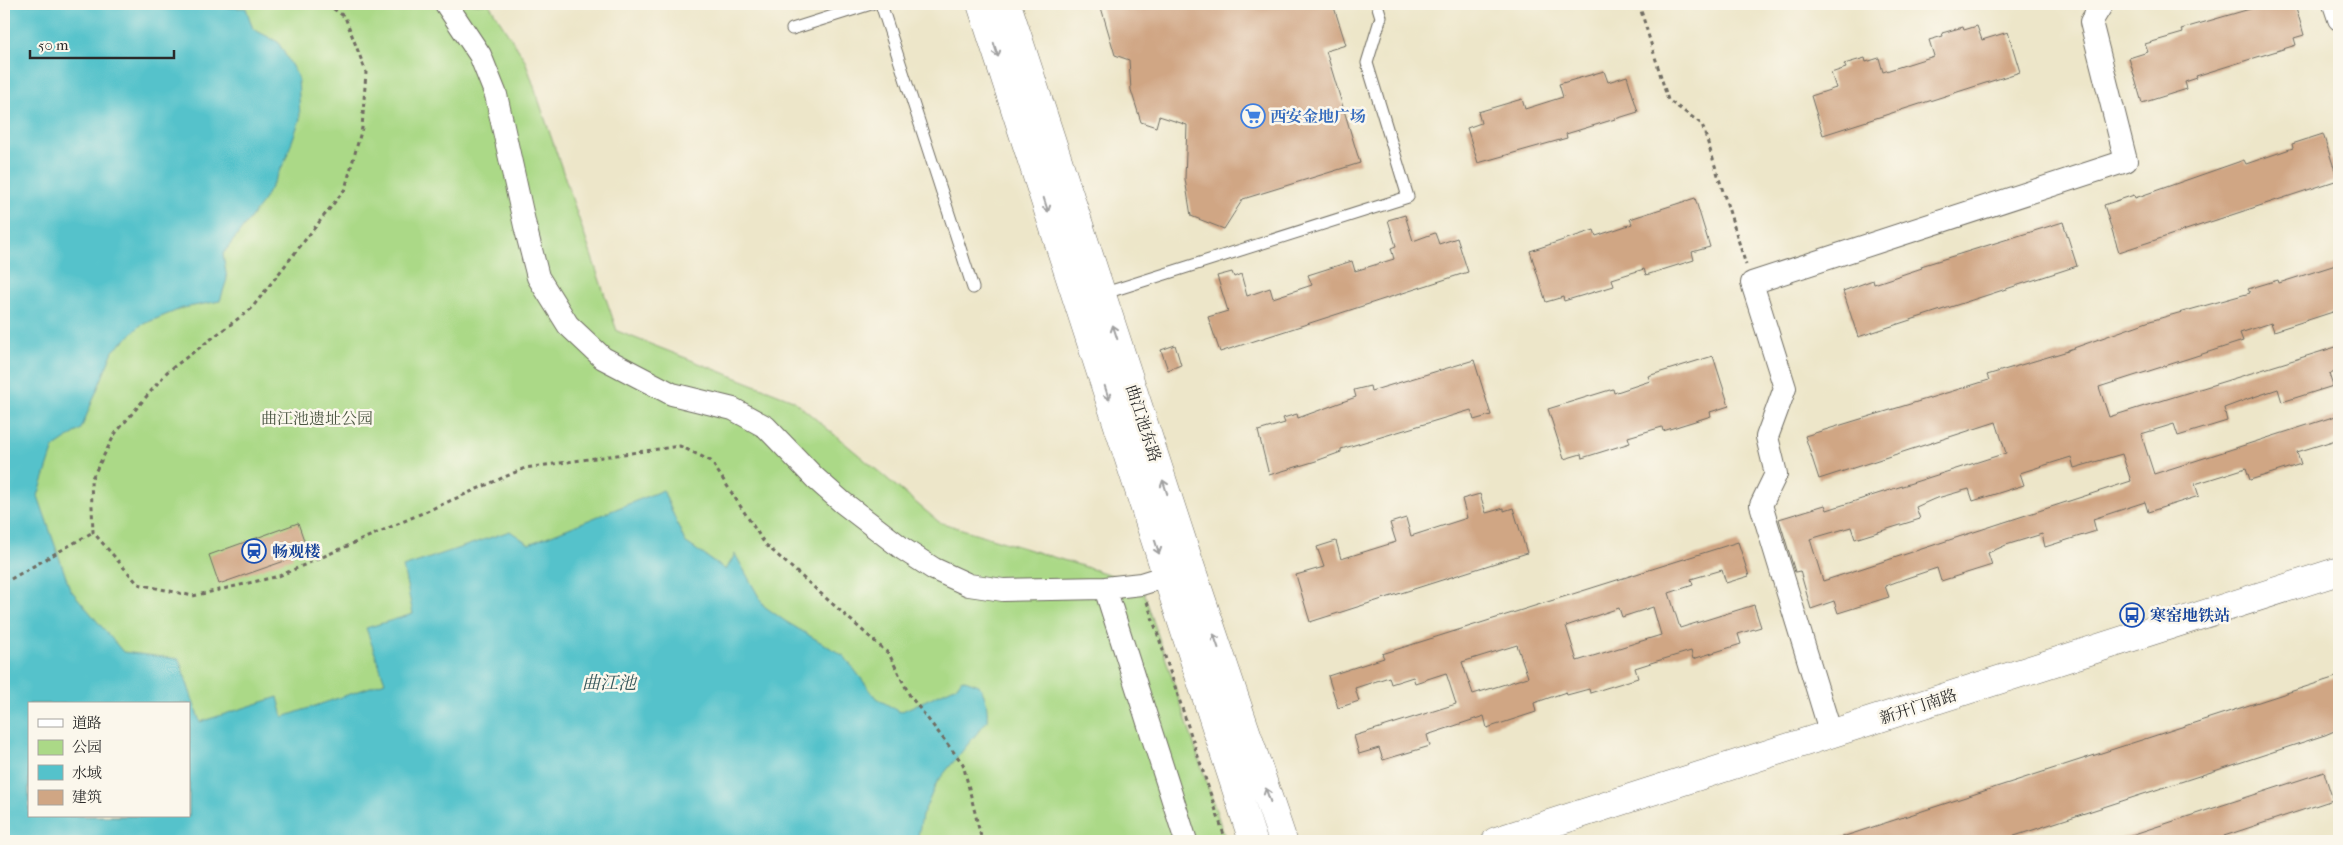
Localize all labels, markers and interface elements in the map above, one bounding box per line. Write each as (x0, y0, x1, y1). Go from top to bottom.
scale bar (30, 28, 174, 60)
text: 50 m (38, 36, 69, 54)
one-way arrow (992, 42, 1002, 58)
supermarket icon: 西安金地广场 (1240, 103, 1266, 129)
place label: 西安金地广场 (1270, 107, 1366, 126)
one-way arrow (1042, 196, 1052, 212)
one-way arrow (1109, 325, 1119, 341)
street label: 曲江池东路 (1122, 382, 1165, 464)
one-way arrow (1103, 384, 1113, 400)
park label: 曲江池遗址公园 (261, 409, 373, 428)
one-way arrow (1160, 479, 1169, 495)
station icon: 畅观楼 (241, 538, 267, 564)
one-way arrow (1153, 539, 1163, 555)
place label: 畅观楼 (272, 542, 320, 561)
bus stop icon: 寒窑地铁站 (2119, 602, 2145, 628)
place label: 寒窑地铁站 (2150, 606, 2230, 625)
one-way arrow (1211, 634, 1220, 649)
water label: 曲江池 (582, 673, 638, 694)
street label: 新开门南路 (1877, 685, 1959, 728)
legend (28, 702, 190, 818)
text: 道路 (72, 714, 102, 732)
text: 公园 (72, 738, 102, 756)
text: 水域 (72, 764, 102, 782)
text: 建筑 (72, 788, 102, 806)
one-way arrow (1263, 788, 1272, 803)

